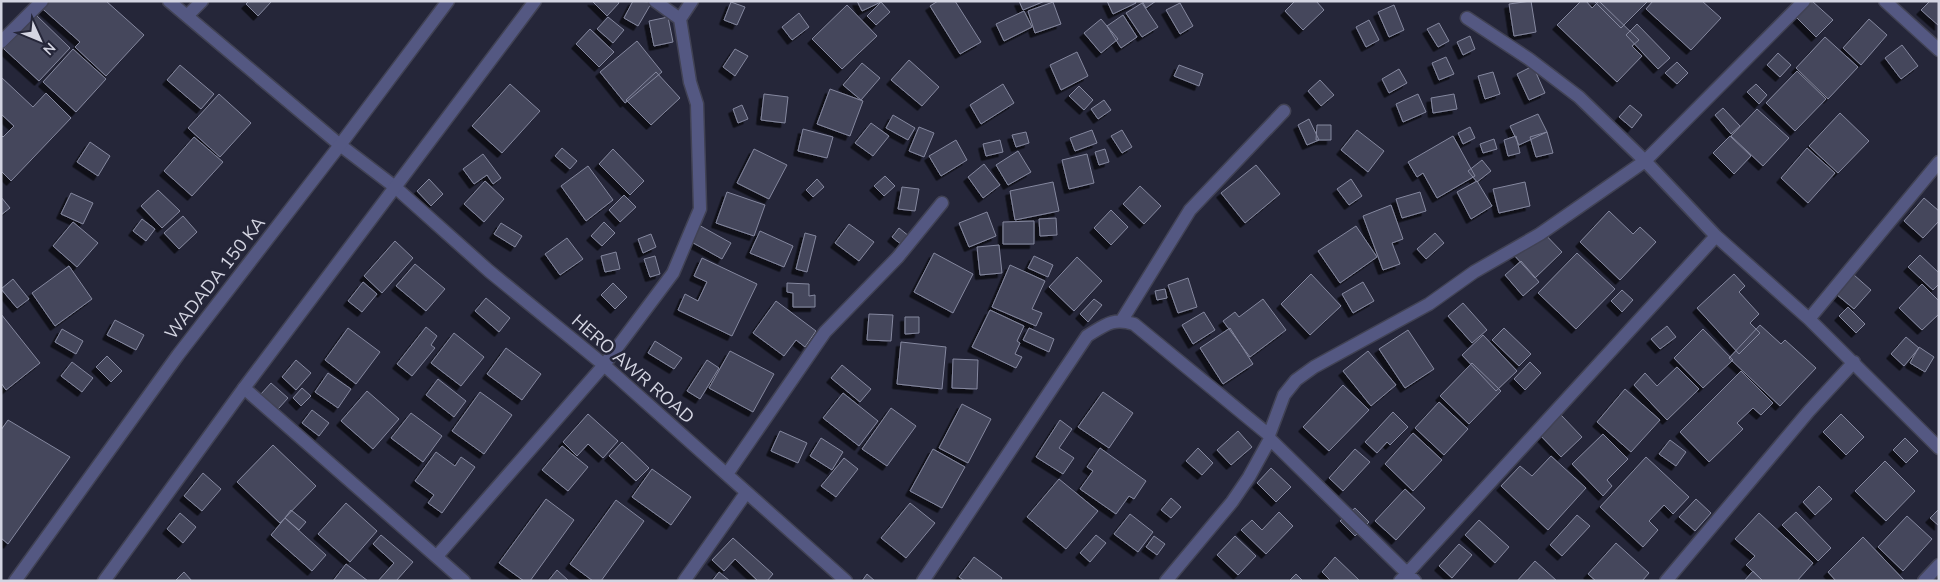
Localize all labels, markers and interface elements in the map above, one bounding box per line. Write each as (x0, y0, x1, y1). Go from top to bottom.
north arrow (15, 15, 65, 65)
text: N (39, 38, 59, 59)
street label: WADADA 150 KA (159, 212, 271, 344)
street label: HERO AWR ROAD (567, 309, 699, 429)

